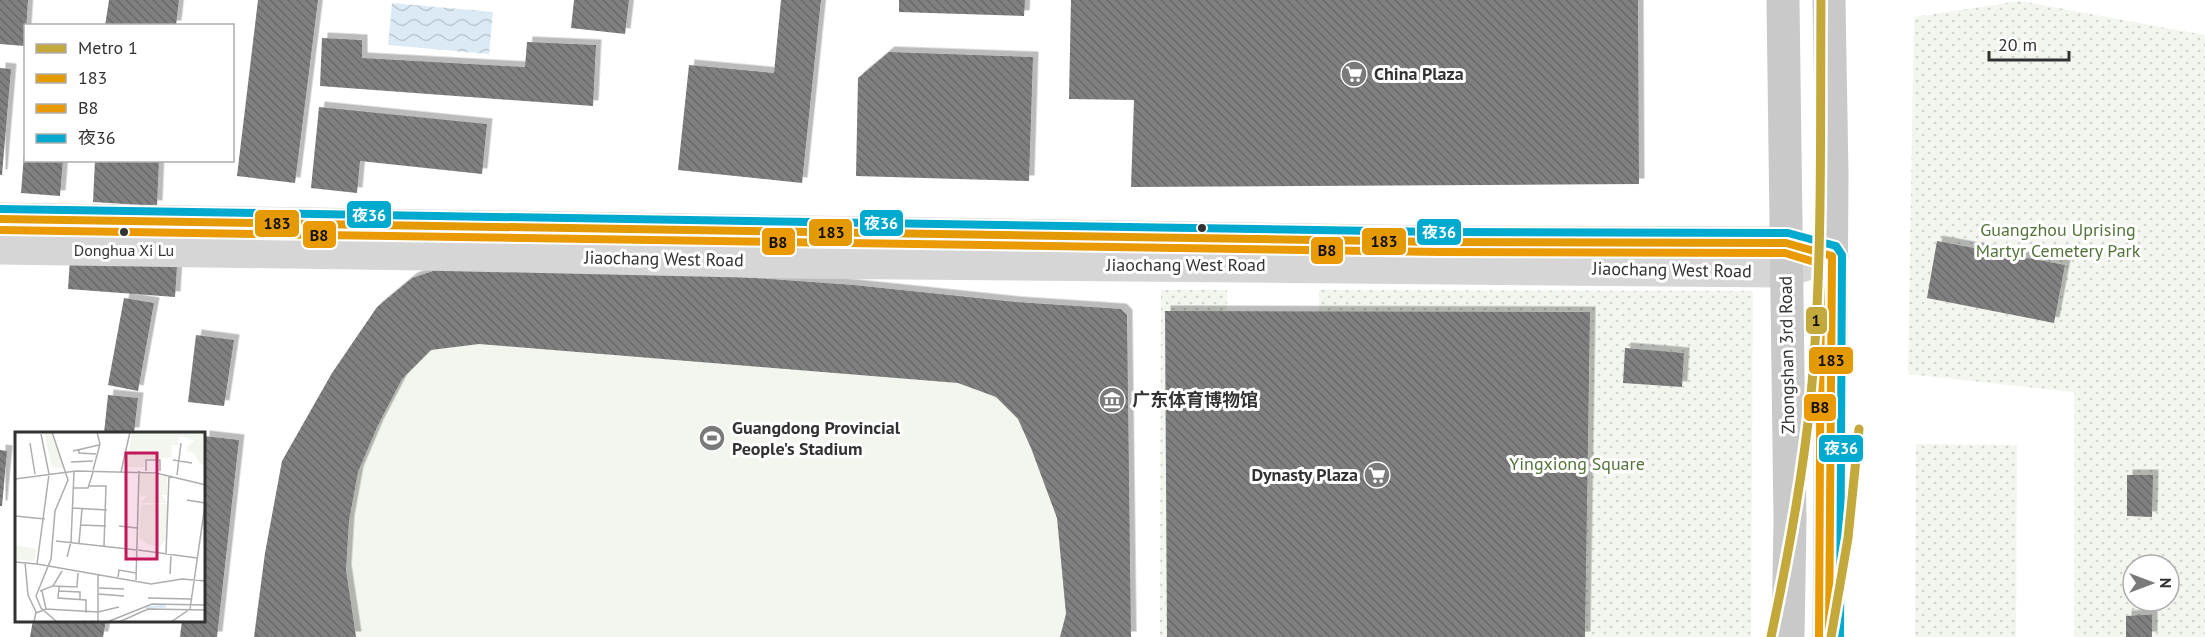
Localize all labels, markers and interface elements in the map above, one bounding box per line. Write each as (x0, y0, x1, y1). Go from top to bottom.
legend (24, 24, 234, 162)
scale bar (1989, 24, 2068, 62)
text: 20 m (1998, 33, 2037, 56)
text: Metro 1 (78, 36, 138, 59)
supermarket icon: China Plaza (1339, 59, 1369, 89)
place label: China Plaza (1374, 62, 1464, 85)
text: 183 (78, 66, 107, 89)
text: B8 (78, 96, 98, 119)
text: 夜36 (78, 126, 116, 149)
line badge: 夜36 (346, 200, 392, 229)
text: 夜36 (352, 205, 386, 225)
line badge: 183 (254, 209, 300, 238)
line badge: 夜36 (859, 209, 904, 237)
text: 183 (263, 213, 291, 233)
text: 夜36 (864, 213, 898, 233)
line badge: 183 (808, 218, 853, 247)
line badge: 夜36 (1416, 218, 1462, 246)
park label: Guangzhou Uprising Martyr Cemetery Park (1976, 218, 2141, 262)
line badge: B8 (302, 220, 337, 249)
text: 183 (817, 222, 845, 242)
unlabelled marker (1196, 222, 1208, 234)
text: 夜36 (1422, 222, 1456, 242)
text: B8 (310, 225, 328, 245)
marker: Donghua Xi Lu (118, 226, 130, 238)
line badge: B8 (761, 227, 796, 256)
line badge: 183 (1361, 227, 1407, 256)
text: 183 (1370, 231, 1398, 251)
text: B8 (769, 232, 787, 252)
line badge: B8 (1310, 236, 1344, 265)
place label: Donghua Xi Lu (74, 240, 174, 260)
text: B8 (1318, 240, 1336, 260)
street label: Jiaochang West Road (583, 246, 744, 271)
street label: Jiaochang West Road (1105, 253, 1266, 276)
street label: Jiaochang West Road (1591, 257, 1752, 282)
street label: Zhongshan 3rd Road (1774, 276, 1799, 434)
line badge: 1 (1805, 306, 1828, 335)
text: 1 (1811, 310, 1821, 330)
line badge: 183 (1808, 346, 1854, 375)
text: 183 (1817, 350, 1845, 370)
museum icon: 广东体育博物馆 (1097, 385, 1127, 415)
place label: 广东体育博物馆 (1132, 388, 1258, 411)
line badge: B8 (1803, 393, 1837, 422)
text: B8 (1811, 397, 1829, 417)
place label: Guangdong Provincial People's Stadium (732, 416, 901, 460)
sports icon: Guangdong Provincial People's Stadium (697, 423, 727, 453)
inset map (15, 432, 206, 622)
line badge: 夜36 (1818, 434, 1864, 463)
text: 夜36 (1824, 438, 1858, 458)
park label: Yingxiong Square (1509, 452, 1645, 475)
supermarket icon: Dynasty Plaza (1362, 460, 1392, 490)
place label: Dynasty Plaza (1251, 463, 1358, 486)
north arrow (2121, 553, 2181, 613)
text: N (2156, 578, 2176, 588)

